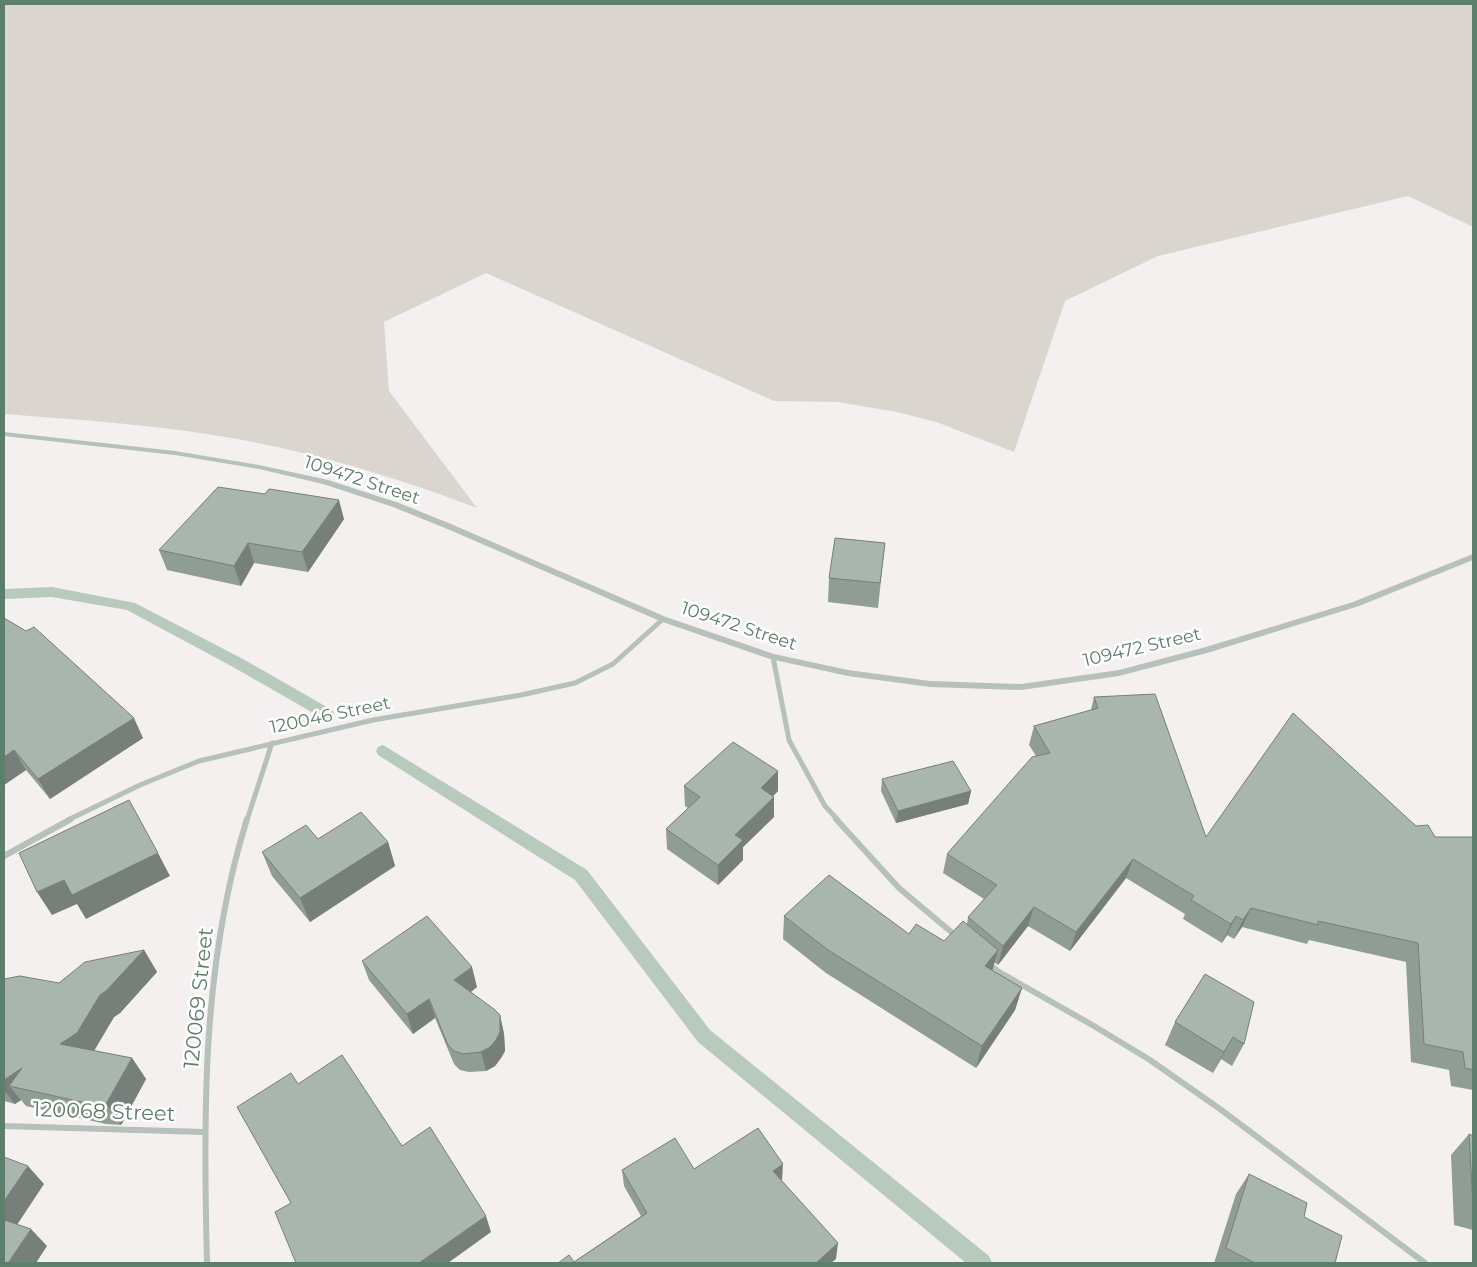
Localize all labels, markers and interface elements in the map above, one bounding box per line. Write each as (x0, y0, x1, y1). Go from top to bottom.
street label: 109472 Street (301, 451, 423, 509)
street label: 109472 Street (678, 597, 800, 655)
street label: 109472 Street (1081, 623, 1203, 671)
street label: 120046 Street (268, 692, 392, 738)
street label: 120069 Street (178, 926, 218, 1070)
street label: 120068 Street (32, 1096, 176, 1126)

